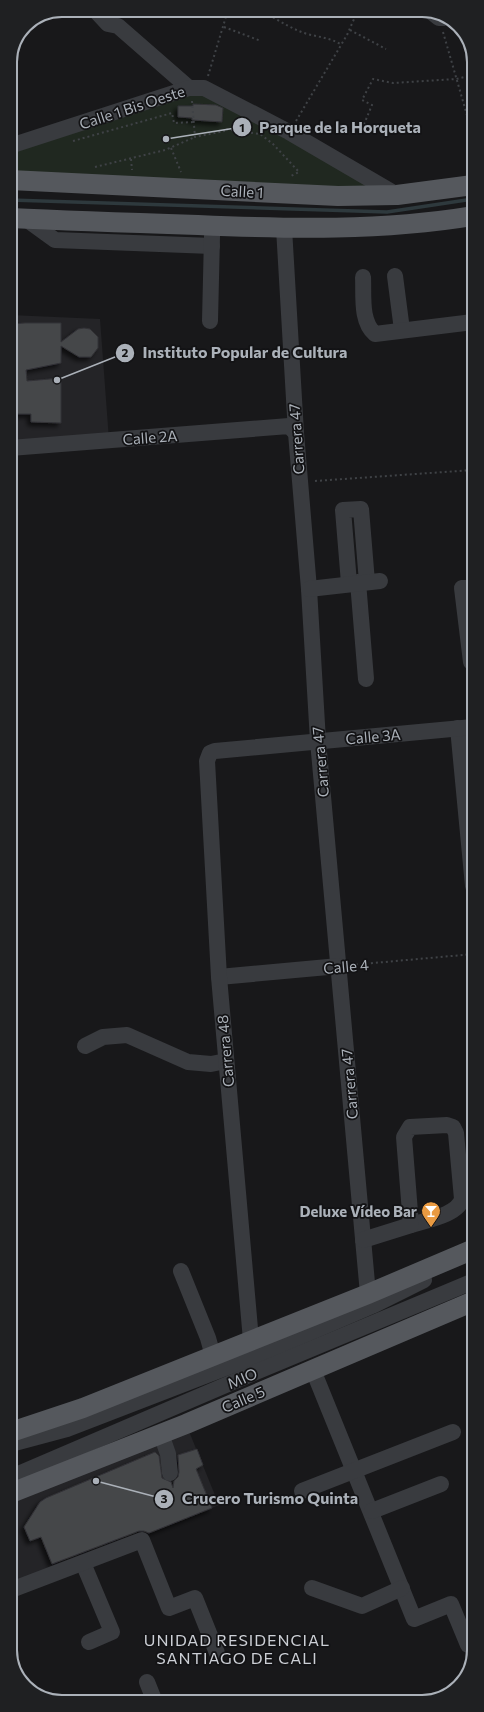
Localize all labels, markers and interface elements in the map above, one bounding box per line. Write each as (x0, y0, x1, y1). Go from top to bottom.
street label: Calle 1 Bis Oeste (77, 81, 187, 133)
callout: Parque de la Horqueta (232, 113, 429, 141)
text: Parque de la Horqueta (259, 117, 421, 136)
text: 1 (239, 120, 245, 134)
street label: Calle 1 (220, 181, 264, 201)
callout: Instituto Popular de Cultura (115, 339, 356, 367)
text: Instituto Popular de Cultura (143, 342, 347, 361)
text: 2 (122, 345, 129, 359)
street label: Carrera 47 (285, 403, 307, 475)
street label: Calle 2A (122, 426, 178, 448)
street label: Calle 3A (345, 725, 401, 747)
street label: Carrera 47 (308, 726, 332, 798)
street label: Calle 4 (323, 955, 369, 977)
street label: Carrera 48 (213, 1014, 237, 1088)
street label: Carrera 47 (337, 1048, 361, 1120)
bar icon: Deluxe Vídeo Bar (420, 1200, 442, 1228)
place label: Deluxe Vídeo Bar (300, 1202, 417, 1220)
street label: MIO (224, 1364, 260, 1392)
street label: Calle 5 (219, 1382, 267, 1416)
callout: Crucero Turismo Quinta (154, 1485, 366, 1513)
text: Crucero Turismo Quinta (182, 1488, 358, 1507)
text: 3 (161, 1491, 168, 1505)
district label: UNIDAD RESIDENCIAL SANTIAGO DE CALI (144, 1630, 330, 1667)

